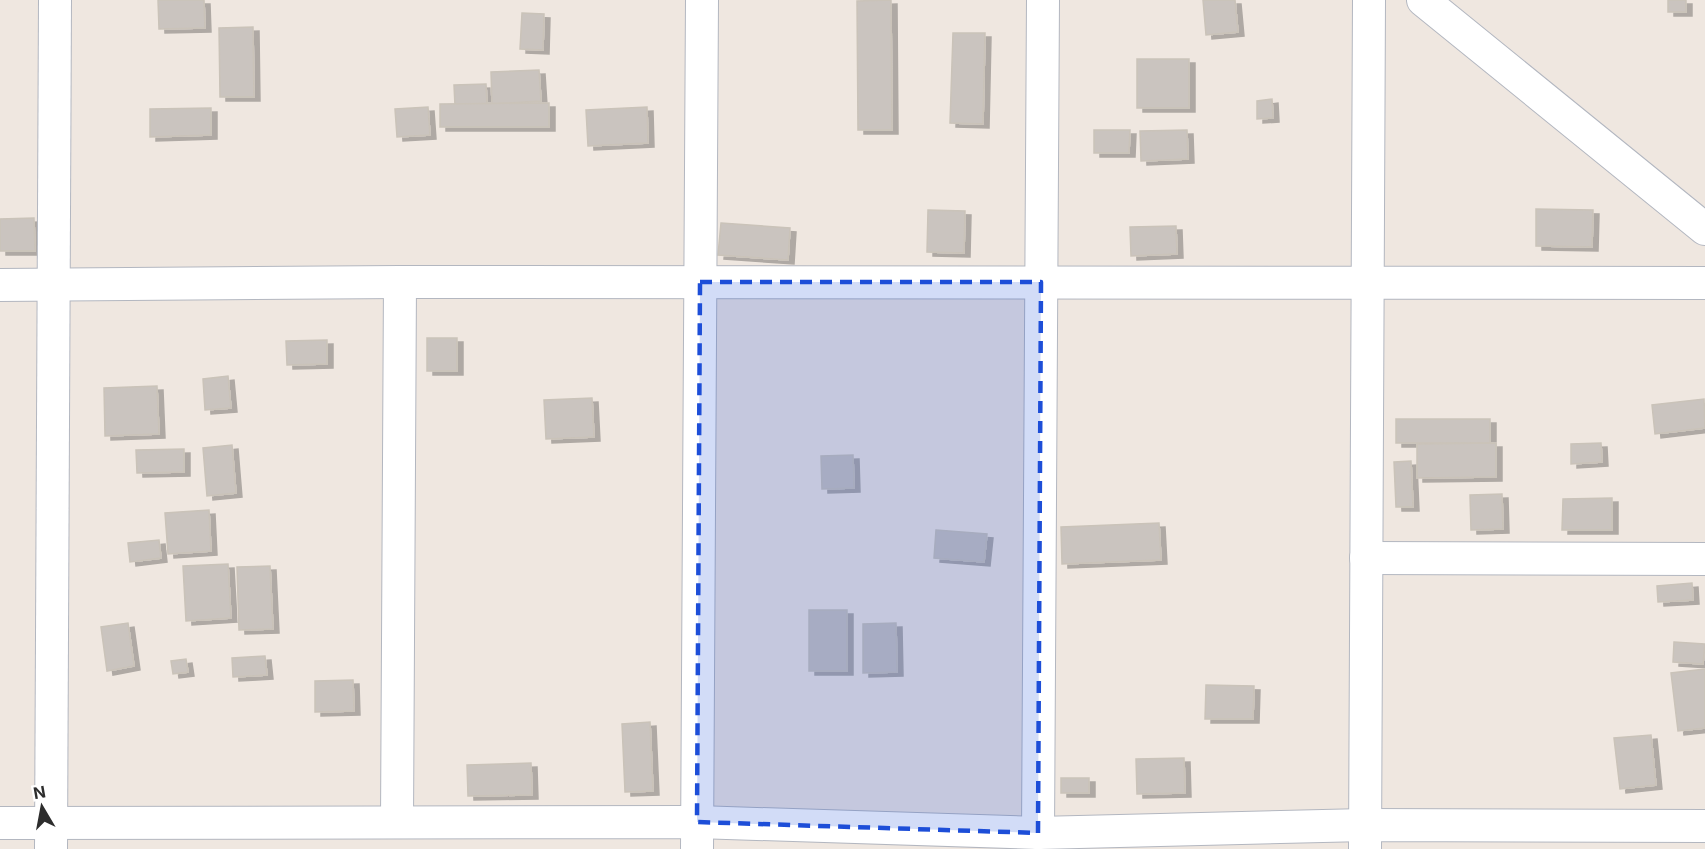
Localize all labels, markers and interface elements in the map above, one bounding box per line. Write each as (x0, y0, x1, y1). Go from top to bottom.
north arrow (12, 777, 72, 837)
text: N (32, 781, 47, 803)

